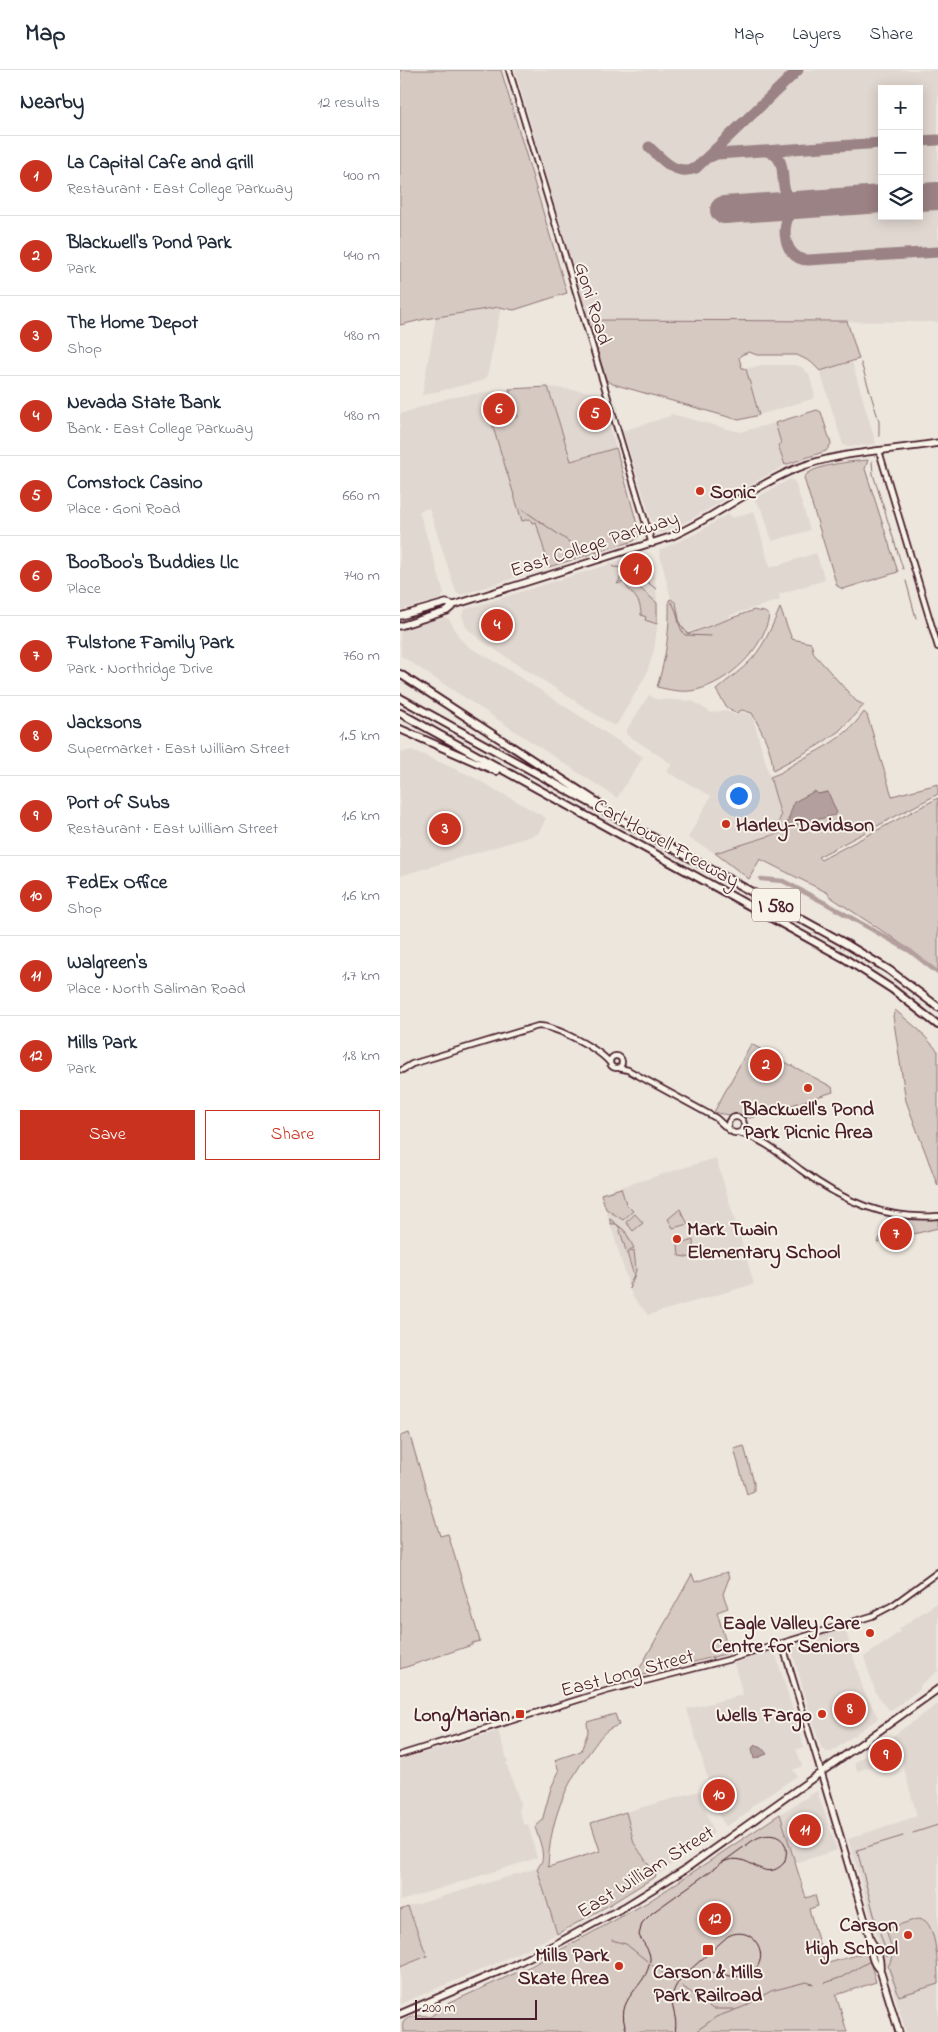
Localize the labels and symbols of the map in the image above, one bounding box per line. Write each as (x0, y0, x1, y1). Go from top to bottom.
street label: Goni Road (565, 259, 618, 349)
pin: 6 (483, 390, 515, 428)
pin: 5 (579, 395, 611, 433)
place label: Sonic (710, 479, 757, 508)
marker: Sonic (694, 485, 706, 497)
street label: East College Parkway (507, 504, 683, 587)
pin: 1 (620, 550, 652, 588)
pin: 4 (481, 606, 513, 644)
your location (726, 783, 752, 809)
street label: Carl Howell Freeway (588, 792, 744, 896)
pin: 3 (429, 810, 461, 848)
place label: Harley-Davidson (736, 812, 874, 842)
marker: Harley-Davidson (720, 818, 732, 830)
road number: I 580 (752, 888, 800, 922)
pin: 2 (750, 1046, 782, 1084)
marker: Blackwell's Pond Park Picnic Area (802, 1082, 814, 1094)
place label: Blackwell's Pond Park Picnic Area (741, 1096, 875, 1148)
pin: 7 (880, 1215, 912, 1253)
place label: Mark Twain Elementary School (687, 1216, 840, 1269)
marker: Mark Twain Elementary School (671, 1233, 683, 1245)
place label: Eagle Valley Care Centre for Seniors (712, 1610, 861, 1662)
marker: Eagle Valley Care Centre for Seniors (864, 1627, 876, 1639)
street label: East Long Street (558, 1643, 698, 1707)
pin: 8 (834, 1690, 866, 1728)
place label: Long/Marian (414, 1702, 510, 1732)
place label: Wells Fargo (716, 1702, 812, 1732)
marker: Long/Marian (514, 1708, 526, 1720)
marker: Wells Fargo (816, 1708, 828, 1720)
pin: 9 (870, 1736, 902, 1774)
pin: 10 (703, 1776, 735, 1814)
pin: 11 (789, 1811, 821, 1849)
street label: East William Street (572, 1819, 721, 1927)
pin: 12 (699, 1900, 731, 1938)
place label: Carson High School (805, 1912, 898, 1965)
marker: Carson High School (902, 1929, 914, 1941)
place label: Mills Park Skate Area (518, 1942, 610, 1994)
marker: Carson & Mills Park Railroad (701, 1943, 715, 1957)
place label: Carson & Mills Park Railroad (653, 1959, 763, 2011)
marker: Mills Park Skate Area (613, 1960, 625, 1972)
scale bar (415, 1997, 538, 2020)

